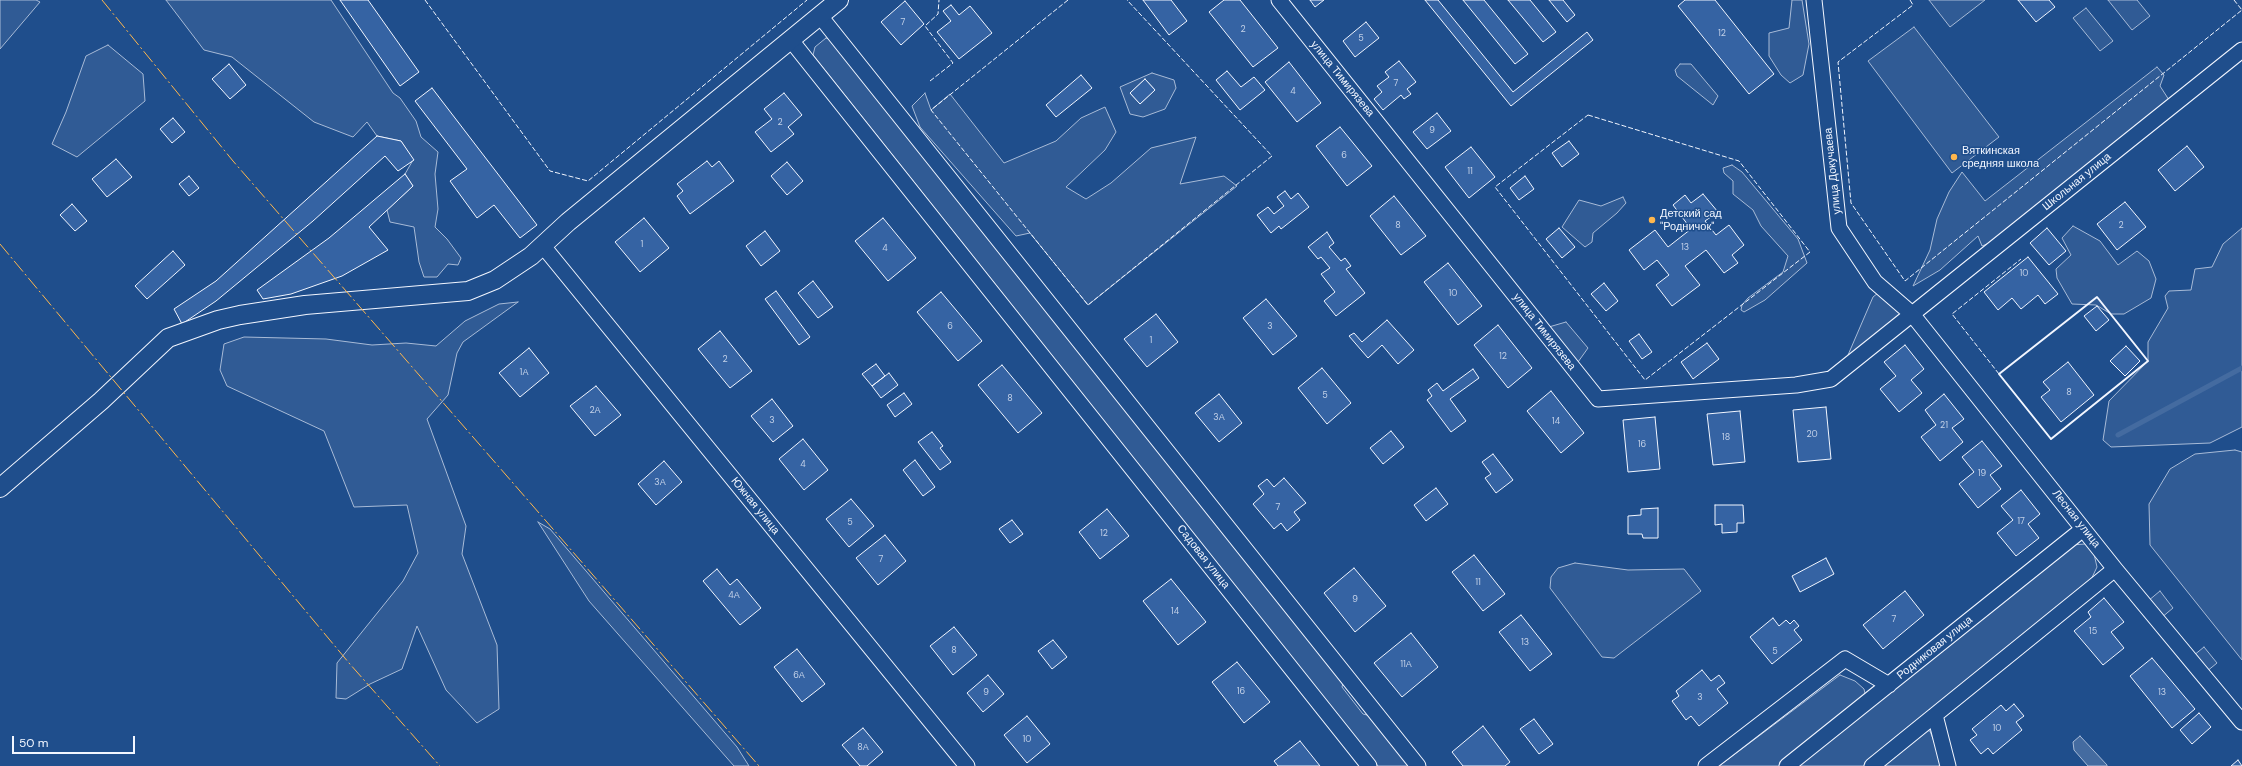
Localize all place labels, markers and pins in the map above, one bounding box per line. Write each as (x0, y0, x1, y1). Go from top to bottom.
place label: Вяткинская средняя школа (1962, 144, 2039, 170)
marker: Вяткинская средняя школа (1949, 152, 1959, 162)
place label: Детский сад "Родничок" (1660, 207, 1722, 233)
marker: Детский сад "Родничок" (1647, 215, 1657, 225)

